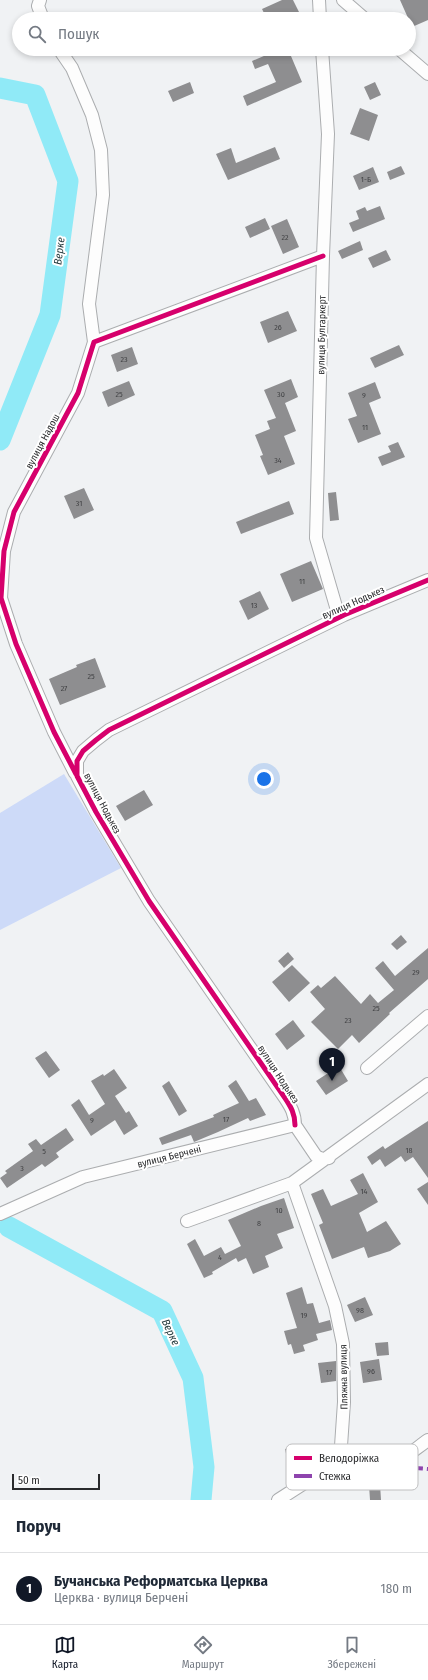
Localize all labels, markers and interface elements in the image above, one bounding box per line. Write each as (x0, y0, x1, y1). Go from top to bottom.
search box (12, 12, 416, 56)
icon: search (26, 23, 48, 45)
text: Пошук (58, 25, 99, 43)
house number: 1-Б (361, 175, 371, 184)
house number: 22 (281, 233, 289, 242)
water label: Верке (51, 237, 68, 266)
street label: вулиця Булгаркерт (315, 294, 329, 375)
house number: 26 (274, 323, 282, 332)
house number: 23 (120, 355, 128, 364)
house number: 25 (115, 390, 123, 399)
house number: 30 (277, 390, 285, 399)
house number: 9 (362, 391, 366, 400)
street label: вулиця Надош (23, 412, 62, 471)
house number: 11 (362, 423, 368, 432)
house number: 34 (274, 456, 282, 465)
house number: 31 (76, 499, 82, 508)
house number: 11 (299, 577, 305, 586)
street label: вулиця Нодькез (320, 584, 386, 622)
house number: 13 (251, 601, 258, 610)
house number: 25 (87, 672, 95, 681)
house number: 27 (61, 684, 68, 693)
your location (254, 769, 274, 789)
street label: вулиця Нодькез (81, 771, 123, 836)
house number: 29 (412, 968, 420, 977)
house number: 25 (372, 1004, 380, 1013)
house number: 23 (344, 1016, 352, 1025)
street label: вулиця Нодькез (255, 1043, 301, 1106)
pin: 1 (319, 1048, 345, 1081)
house number: 17 (223, 1115, 230, 1124)
house number: 9 (90, 1116, 94, 1125)
street label: вулиця Берчені (136, 1142, 203, 1171)
house number: 18 (405, 1146, 413, 1155)
house number: 5 (42, 1147, 46, 1156)
house number: 3 (20, 1164, 24, 1173)
house number: 14 (361, 1187, 368, 1196)
house number: 10 (275, 1206, 283, 1215)
house number: 8 (257, 1219, 261, 1228)
house number: 4 (218, 1253, 222, 1262)
house number: 98 (356, 1306, 364, 1315)
house number: 19 (300, 1311, 308, 1320)
water label: Верке (159, 1317, 182, 1347)
street label: Пляжна вулиця (337, 1344, 351, 1410)
house number: 96 (367, 1367, 375, 1376)
house number: 17 (326, 1368, 333, 1377)
legend (286, 1444, 418, 1490)
text: Велодоріжка (319, 1452, 379, 1465)
text: Стежка (319, 1470, 351, 1483)
scale bar (12, 1472, 100, 1491)
text: 50 m (18, 1474, 40, 1487)
text: Поруч (16, 1516, 61, 1537)
text: Бучанська Реформатська Церква (54, 1572, 268, 1590)
text: 1 (26, 1581, 32, 1596)
text: 180 m (381, 1581, 412, 1596)
text: Церква · вулиця Берчені (54, 1590, 188, 1605)
tab: Карта (52, 1634, 78, 1671)
tab: Маршрут (182, 1634, 224, 1671)
tab: Збережені (328, 1634, 376, 1671)

